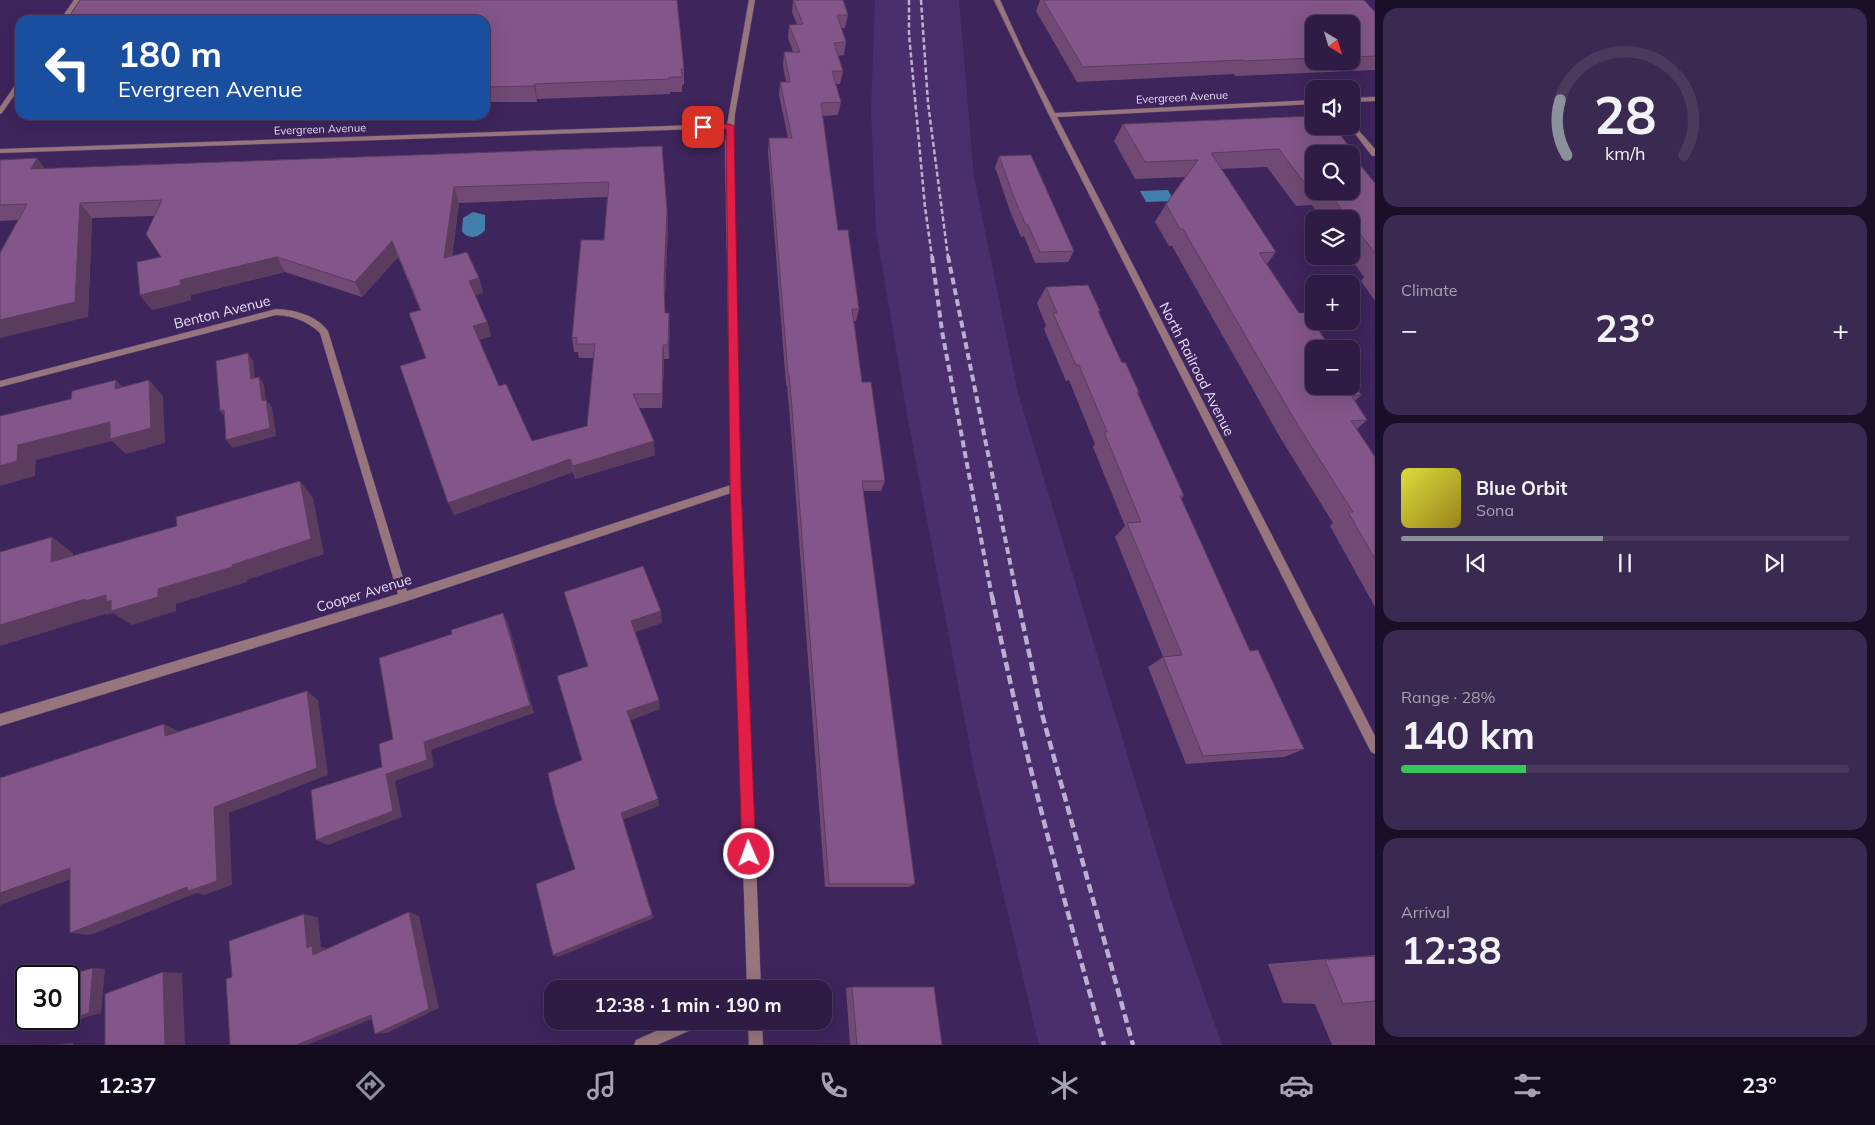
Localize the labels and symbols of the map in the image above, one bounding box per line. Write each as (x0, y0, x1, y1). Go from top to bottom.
north arrow (1305, 15, 1360, 70)
street label: Evergreen Avenue (1136, 88, 1228, 106)
pin (682, 106, 724, 148)
street label: Evergreen Avenue (274, 120, 366, 138)
street label: Benton Avenue (172, 291, 272, 333)
street label: North Railroad Avenue (1155, 299, 1239, 439)
street label: Cooper Avenue (314, 570, 414, 616)
position arrow (722, 827, 774, 879)
speed limit sign: 30 (15, 965, 80, 1030)

